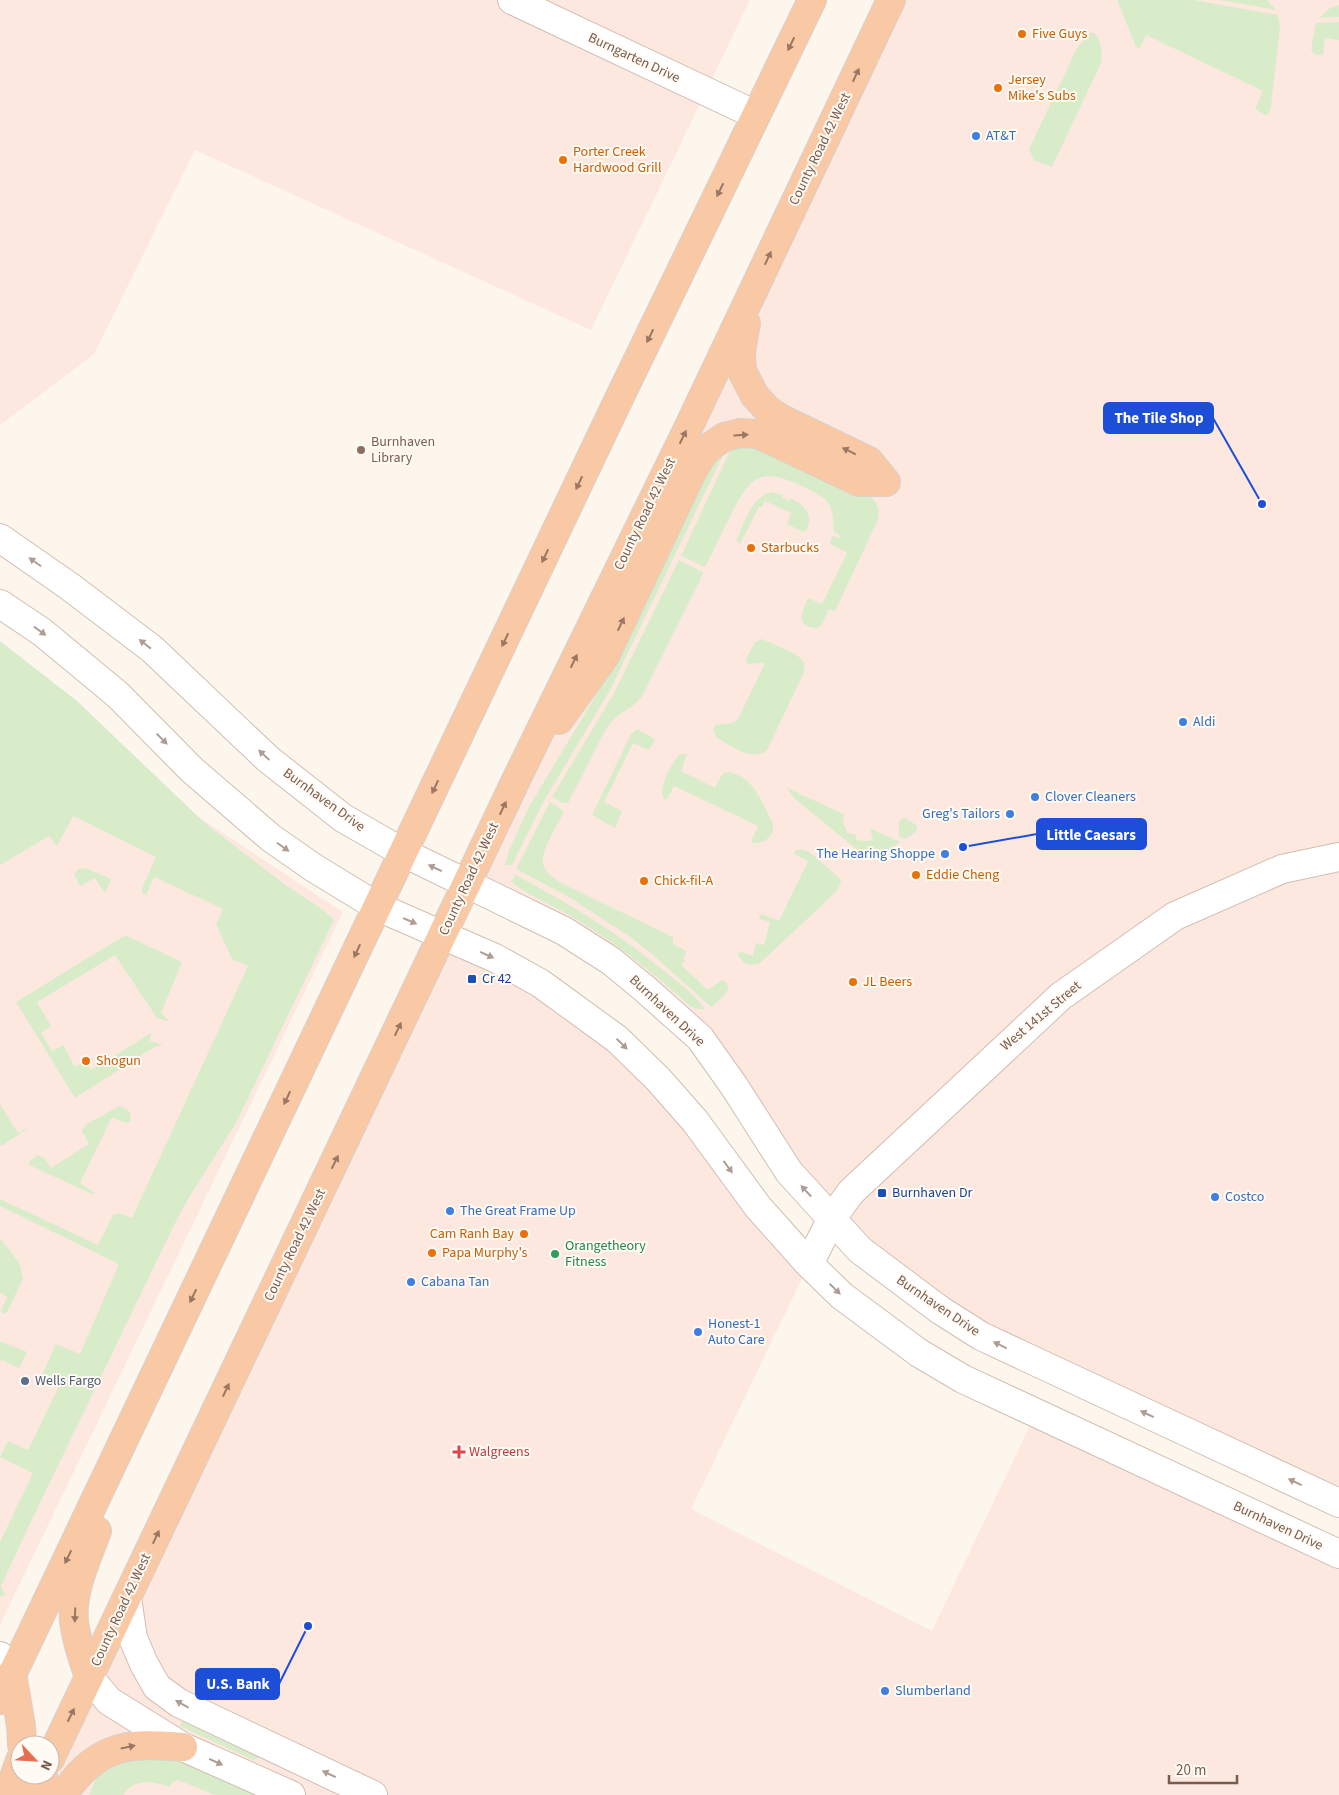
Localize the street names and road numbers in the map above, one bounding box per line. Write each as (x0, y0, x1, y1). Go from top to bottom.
street label: Burngarten Drive (585, 28, 683, 88)
street label: County Road 42 West (784, 89, 856, 209)
street label: County Road 42 West (609, 454, 681, 574)
street label: Burnhaven Drive (279, 763, 369, 837)
street label: County Road 42 West (434, 819, 504, 939)
street label: Burnhaven Drive (625, 971, 709, 1052)
street label: West 141st Street (996, 976, 1086, 1056)
street label: County Road 42 West (259, 1185, 331, 1305)
street label: Burnhaven Drive (892, 1271, 984, 1342)
street label: Burnhaven Drive (1230, 1496, 1326, 1556)
street label: County Road 42 West (86, 1550, 156, 1670)

